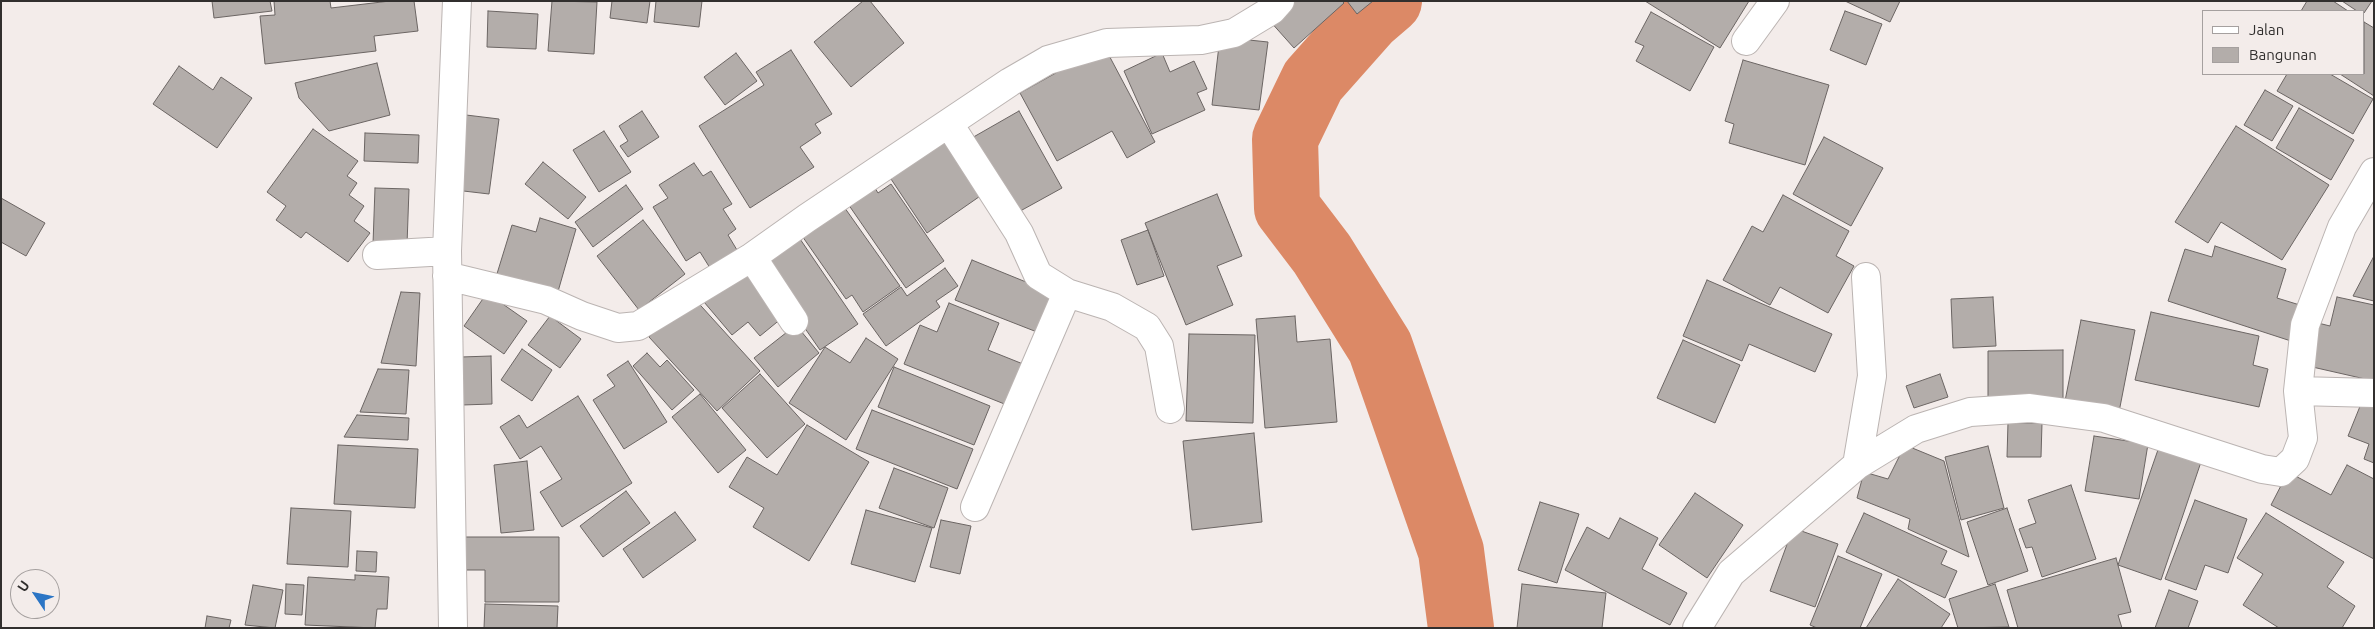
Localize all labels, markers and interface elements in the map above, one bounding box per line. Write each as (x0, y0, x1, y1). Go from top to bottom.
legend (2202, 10, 2365, 75)
text: Jalan (2249, 21, 2284, 38)
text: Bangunan (2249, 46, 2317, 63)
north arrow (10, 569, 60, 619)
text: U (14, 578, 33, 595)

